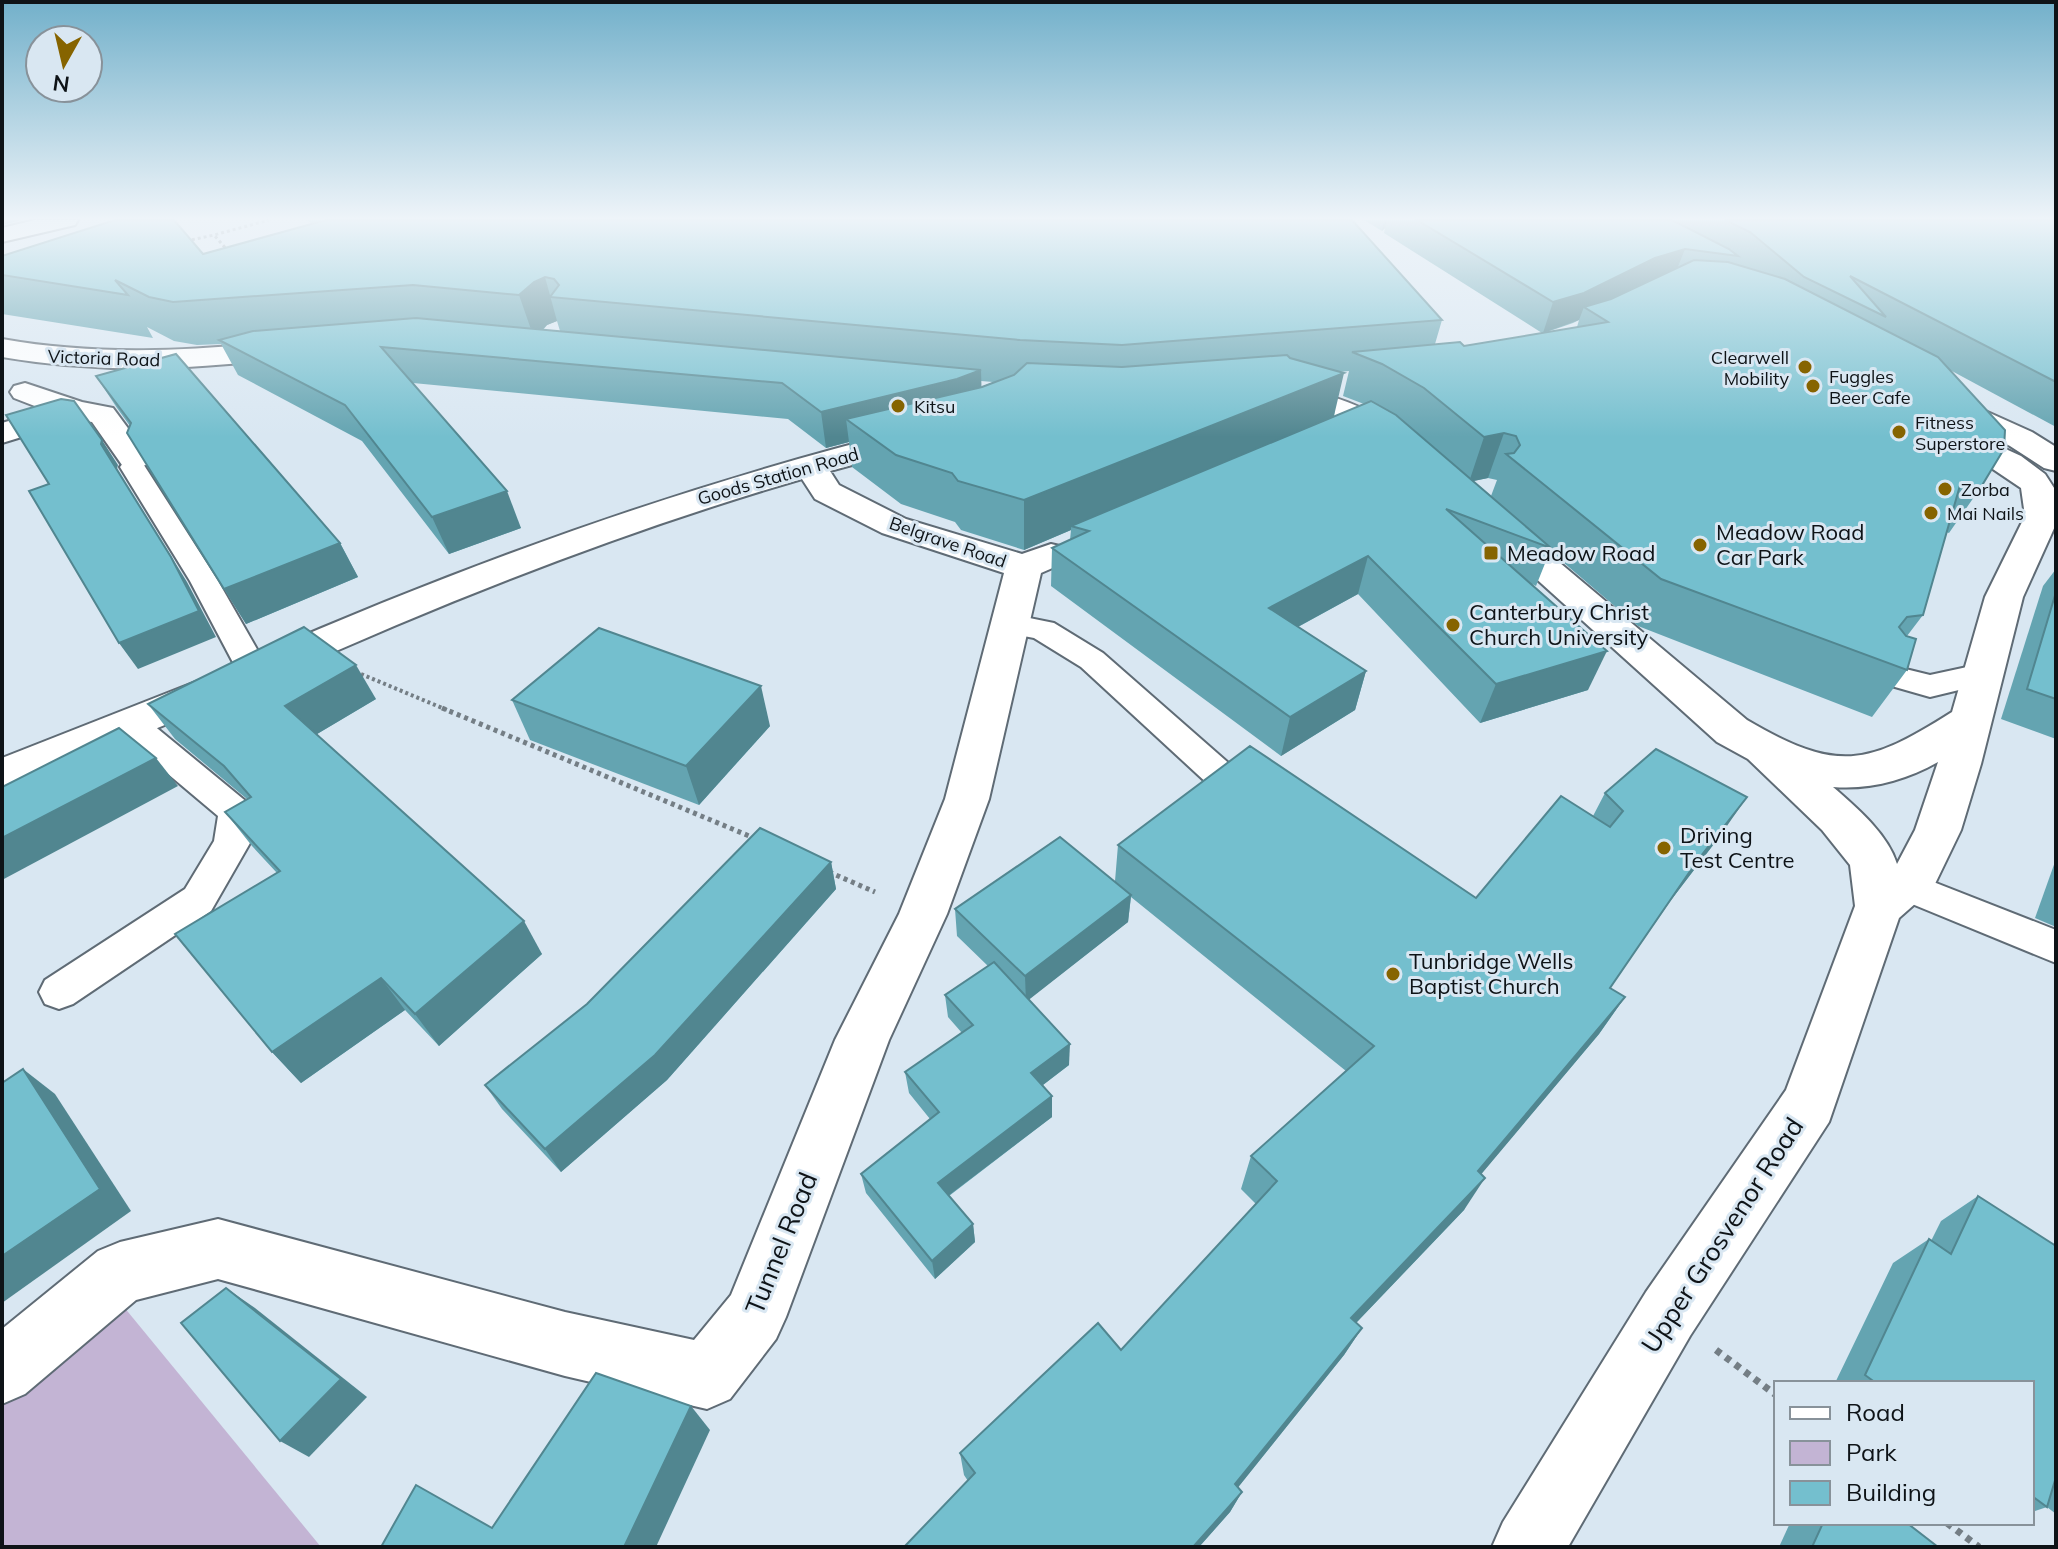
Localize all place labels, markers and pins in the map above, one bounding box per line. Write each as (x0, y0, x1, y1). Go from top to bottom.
place label: Clearwell Mobility (1711, 346, 1789, 390)
marker: Clearwell Mobility (1796, 358, 1814, 376)
place label: Fuggles Beer Cafe (1829, 365, 1911, 409)
marker: Fuggles Beer Cafe (1804, 377, 1822, 395)
place label: Kitsu (914, 395, 955, 418)
marker: Kitsu (889, 397, 907, 415)
place label: Fitness Superstore (1915, 411, 2005, 455)
marker: Fitness Superstore (1890, 423, 1908, 441)
place label: Zorba (1961, 478, 2010, 501)
marker: Zorba (1936, 480, 1954, 498)
place label: Mai Nails (1947, 502, 2024, 525)
marker: Mai Nails (1922, 504, 1940, 522)
place label: Meadow Road Car Park (1716, 518, 1864, 571)
marker: Meadow Road Car Park (1691, 536, 1709, 554)
place label: Meadow Road (1507, 539, 1655, 567)
marker: Meadow Road (1482, 544, 1500, 562)
place label: Canterbury Christ Church University (1469, 598, 1649, 651)
marker: Canterbury Christ Church University (1444, 616, 1462, 634)
place label: Driving Test Centre (1680, 821, 1794, 874)
marker: Driving Test Centre (1655, 839, 1673, 857)
place label: Tunbridge Wells Baptist Church (1409, 947, 1573, 1000)
marker: Tunbridge Wells Baptist Church (1384, 965, 1402, 983)

